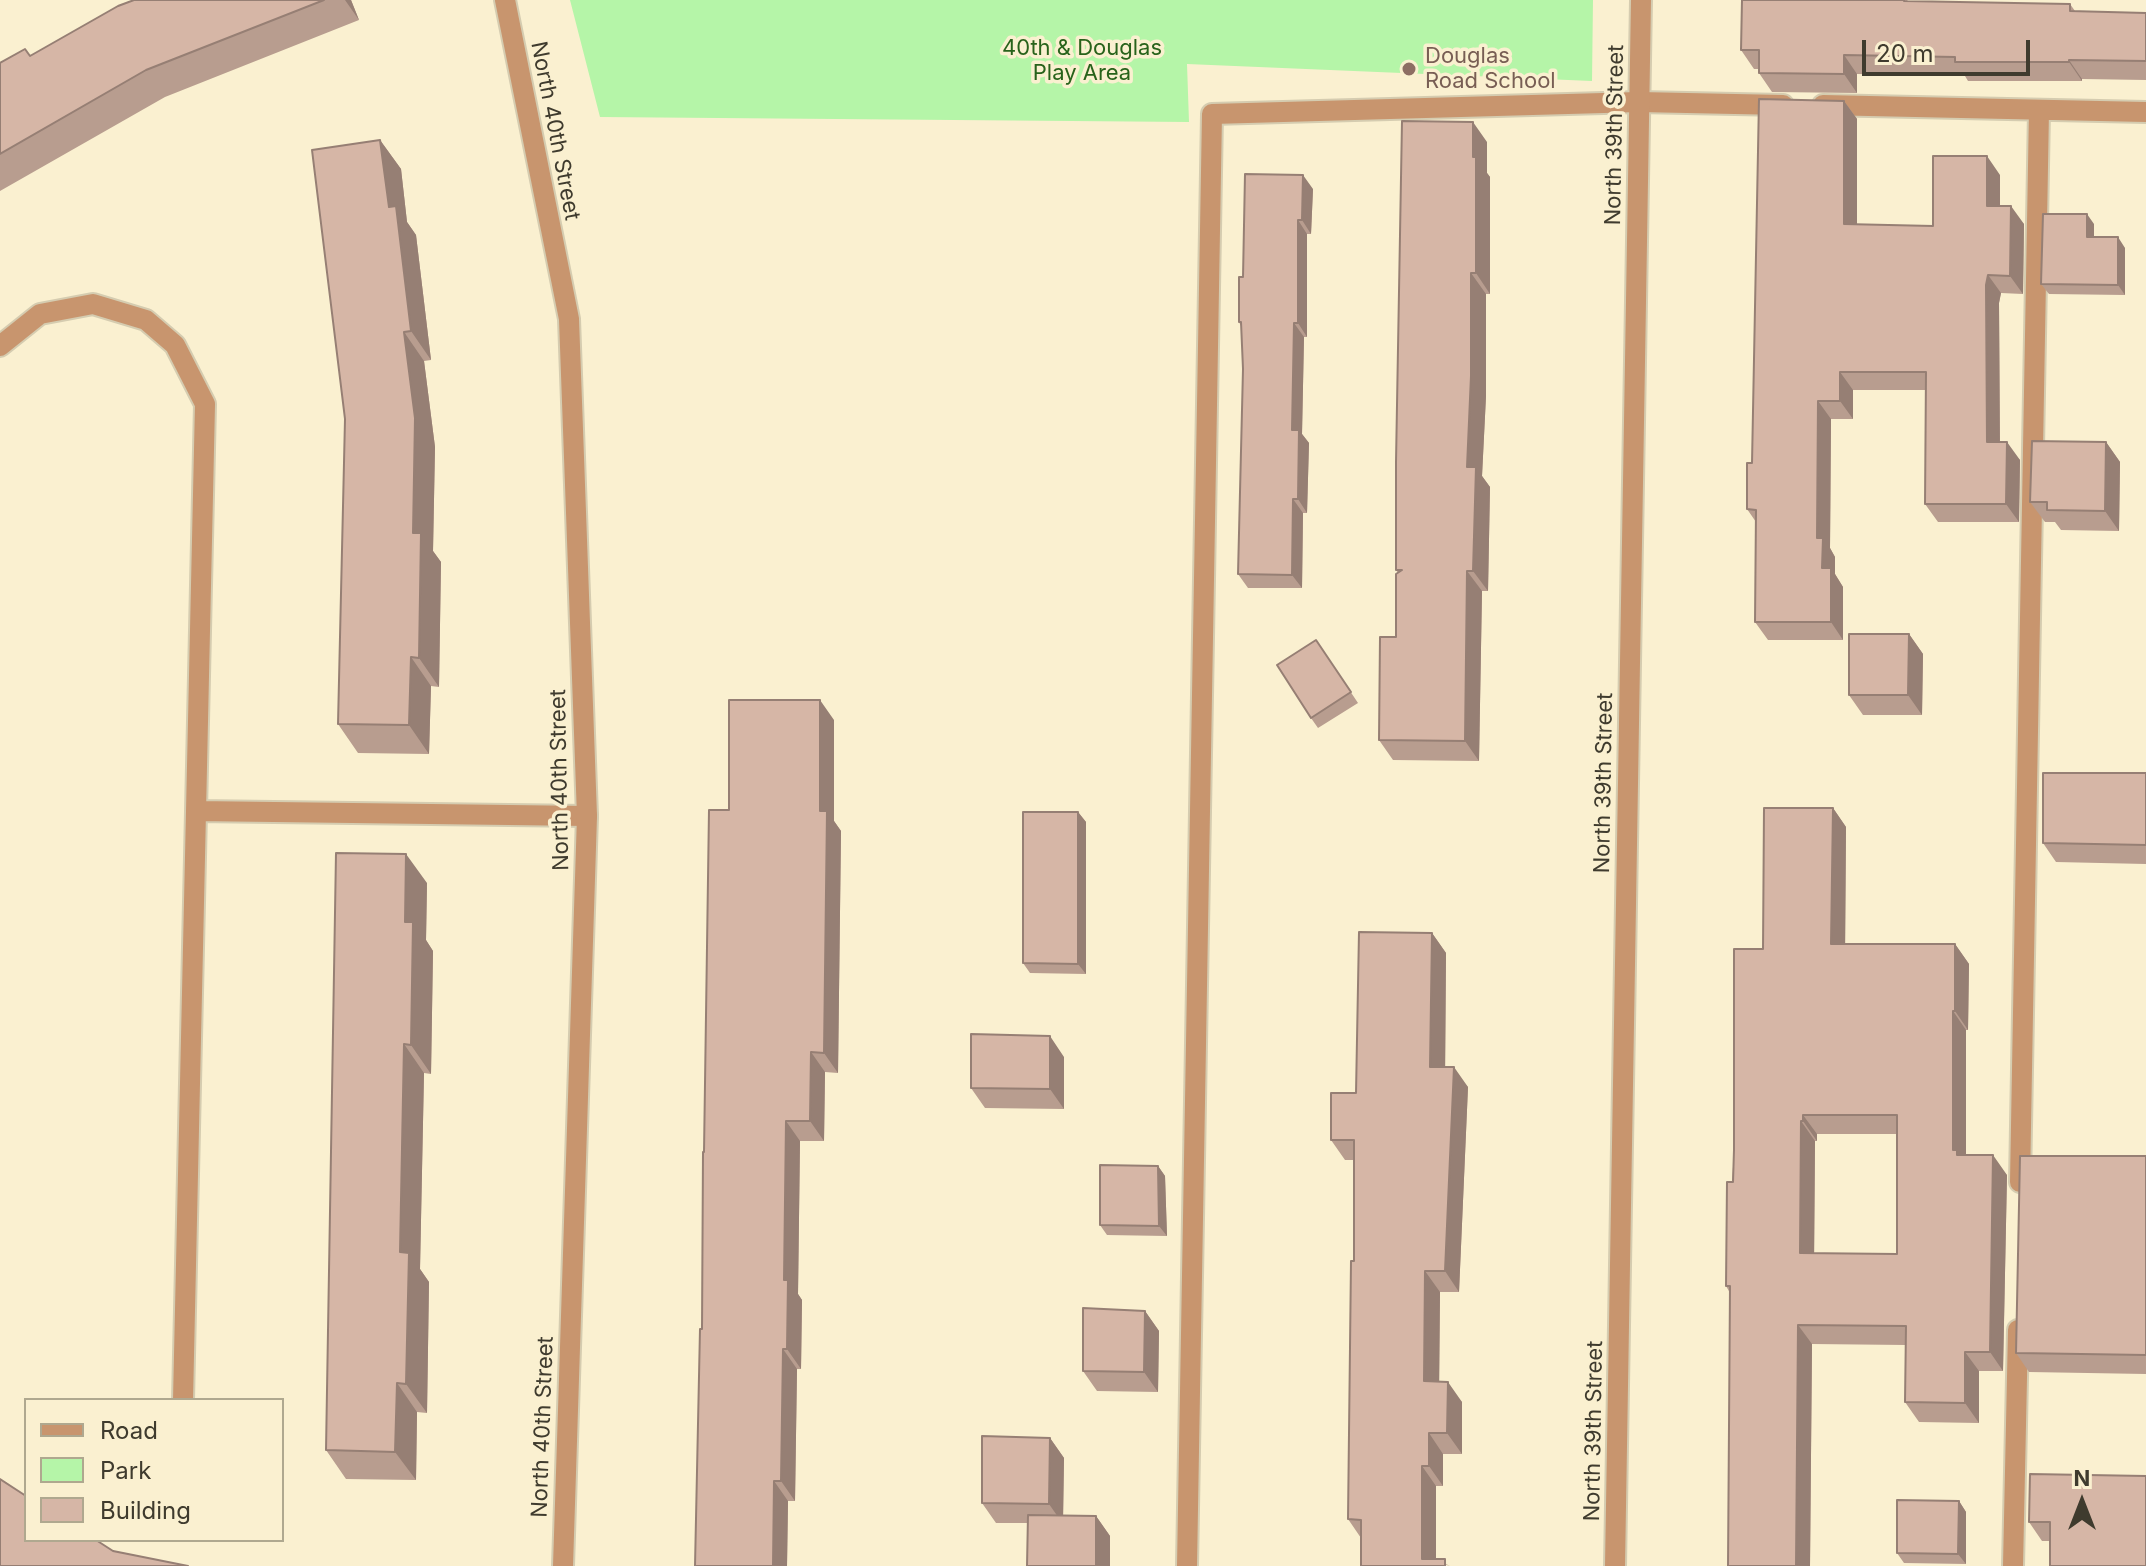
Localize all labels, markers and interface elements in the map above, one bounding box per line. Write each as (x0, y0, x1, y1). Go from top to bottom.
scale bar (1866, 24, 2034, 74)
park label: 40th & Douglas Play Area (1002, 35, 1162, 86)
street label: North 40th Street (525, 39, 585, 223)
text: 20 m (1876, 39, 1934, 68)
place label: Douglas Road School (1425, 43, 1556, 94)
street label: North 39th Street (1600, 44, 1630, 226)
marker: Douglas Road School (1400, 60, 1418, 78)
street label: North 40th Street (545, 689, 575, 871)
street label: North 39th Street (1589, 692, 1619, 874)
street label: North 40th Street (527, 1336, 559, 1518)
street label: North 39th Street (1579, 1340, 1609, 1522)
legend (24, 1398, 284, 1542)
text: Road (100, 1416, 158, 1445)
text: Park (100, 1456, 151, 1485)
north arrow (2042, 1462, 2122, 1542)
text: N (2074, 1465, 2090, 1491)
text: Building (100, 1496, 191, 1525)

